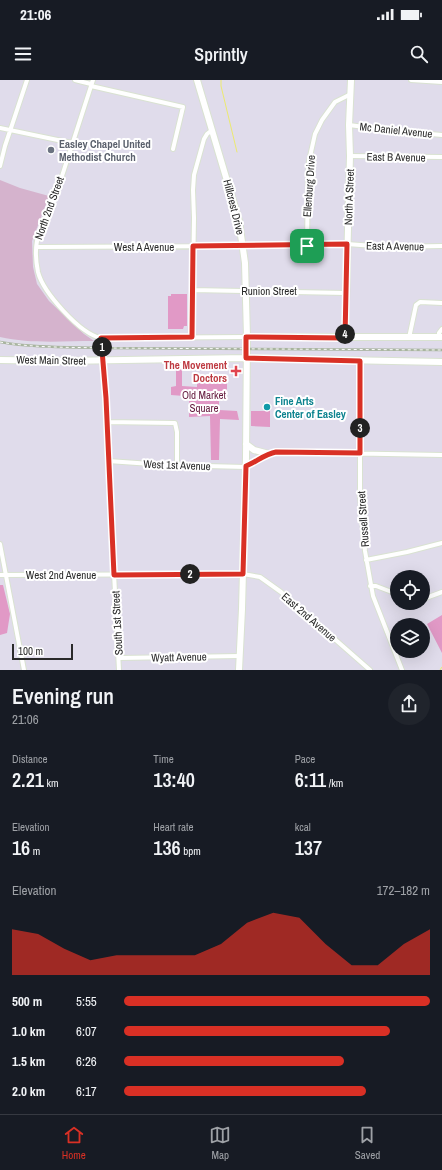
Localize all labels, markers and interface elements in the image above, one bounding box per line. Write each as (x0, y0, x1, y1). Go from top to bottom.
text: 21:06 (20, 4, 51, 25)
text: Sprintly (194, 42, 248, 67)
icon: menu (12, 43, 34, 65)
icon: search (408, 43, 430, 65)
street label: Mc Daniel Avenue (359, 119, 433, 141)
place label: Easley Chapel United Methodist Church (59, 137, 151, 164)
marker: Easley Chapel United Methodist Church (46, 145, 56, 155)
street label: East B Avenue (366, 149, 426, 165)
street label: Ellenburg Drive (300, 155, 318, 217)
street label: North A Street (341, 168, 357, 225)
street label: North 2nd Street (31, 174, 67, 241)
street label: Hillcrest Drive (220, 178, 248, 236)
pin (290, 229, 324, 263)
icon: arrive (296, 235, 318, 257)
street label: East A Avenue (366, 238, 424, 254)
street label: West A Avenue (114, 240, 174, 254)
street label: Runion Street (241, 284, 297, 298)
pin: 4 (335, 324, 355, 344)
text: 4 (342, 327, 348, 341)
pin: 1 (92, 337, 112, 357)
text: 1 (99, 340, 105, 354)
street label: West Main Street (16, 352, 86, 368)
place label: The Movement Doctors (164, 358, 227, 385)
marker: The Movement Doctors (230, 365, 242, 377)
park label: Old Market Square (182, 388, 227, 415)
place label: Fine Arts Center of Easley (275, 394, 346, 421)
marker: Fine Arts Center of Easley (262, 402, 272, 412)
pin: 3 (350, 418, 370, 438)
text: 3 (357, 421, 363, 435)
street label: West 1st Avenue (143, 457, 211, 473)
street label: Russell Street (354, 490, 372, 547)
pin: 2 (180, 564, 200, 584)
text: 2 (187, 567, 193, 581)
street label: West 2nd Avenue (26, 568, 96, 582)
map controls (390, 570, 430, 658)
button: locate (390, 570, 430, 610)
street label: East 2nd Avenue (279, 589, 339, 645)
street label: South 1st Street (108, 590, 126, 656)
button: layers (390, 618, 430, 658)
scale bar (12, 642, 73, 661)
text: 100 m (18, 644, 43, 658)
street label: Wyatt Avenue (151, 650, 207, 664)
text: Evening run (12, 681, 114, 711)
button: share (388, 683, 430, 725)
text: 21:06 (12, 711, 39, 728)
text: Distance (12, 752, 48, 766)
text: Time (153, 752, 174, 766)
text: Pace (295, 752, 315, 766)
text: 2.21 (12, 766, 44, 793)
text: 13:40 (153, 766, 195, 793)
text: 6:11 (295, 766, 326, 793)
text: km (44, 776, 58, 790)
text: /km (326, 776, 343, 790)
text: Elevation (12, 820, 50, 834)
text: Heart rate (153, 820, 193, 834)
text: kcal (295, 820, 311, 834)
text: 16 (12, 834, 30, 861)
text: 136 (153, 834, 181, 861)
text: 137 (295, 834, 322, 861)
text: m (30, 844, 40, 858)
text: bpm (181, 844, 201, 858)
text: Elevation (12, 882, 56, 899)
text: 172–182 m (377, 882, 430, 899)
text: 500 m (12, 993, 42, 1010)
text: 5:55 (76, 993, 97, 1010)
text: 1.0 km (12, 1023, 45, 1040)
text: 6:07 (76, 1023, 97, 1040)
text: 1.5 km (12, 1053, 45, 1070)
text: 6:26 (76, 1053, 97, 1070)
text: 2.0 km (12, 1083, 45, 1100)
text: 6:17 (76, 1083, 97, 1100)
tab: Home (62, 1124, 86, 1162)
tab: Map (209, 1124, 231, 1162)
tab: Saved (355, 1124, 380, 1162)

